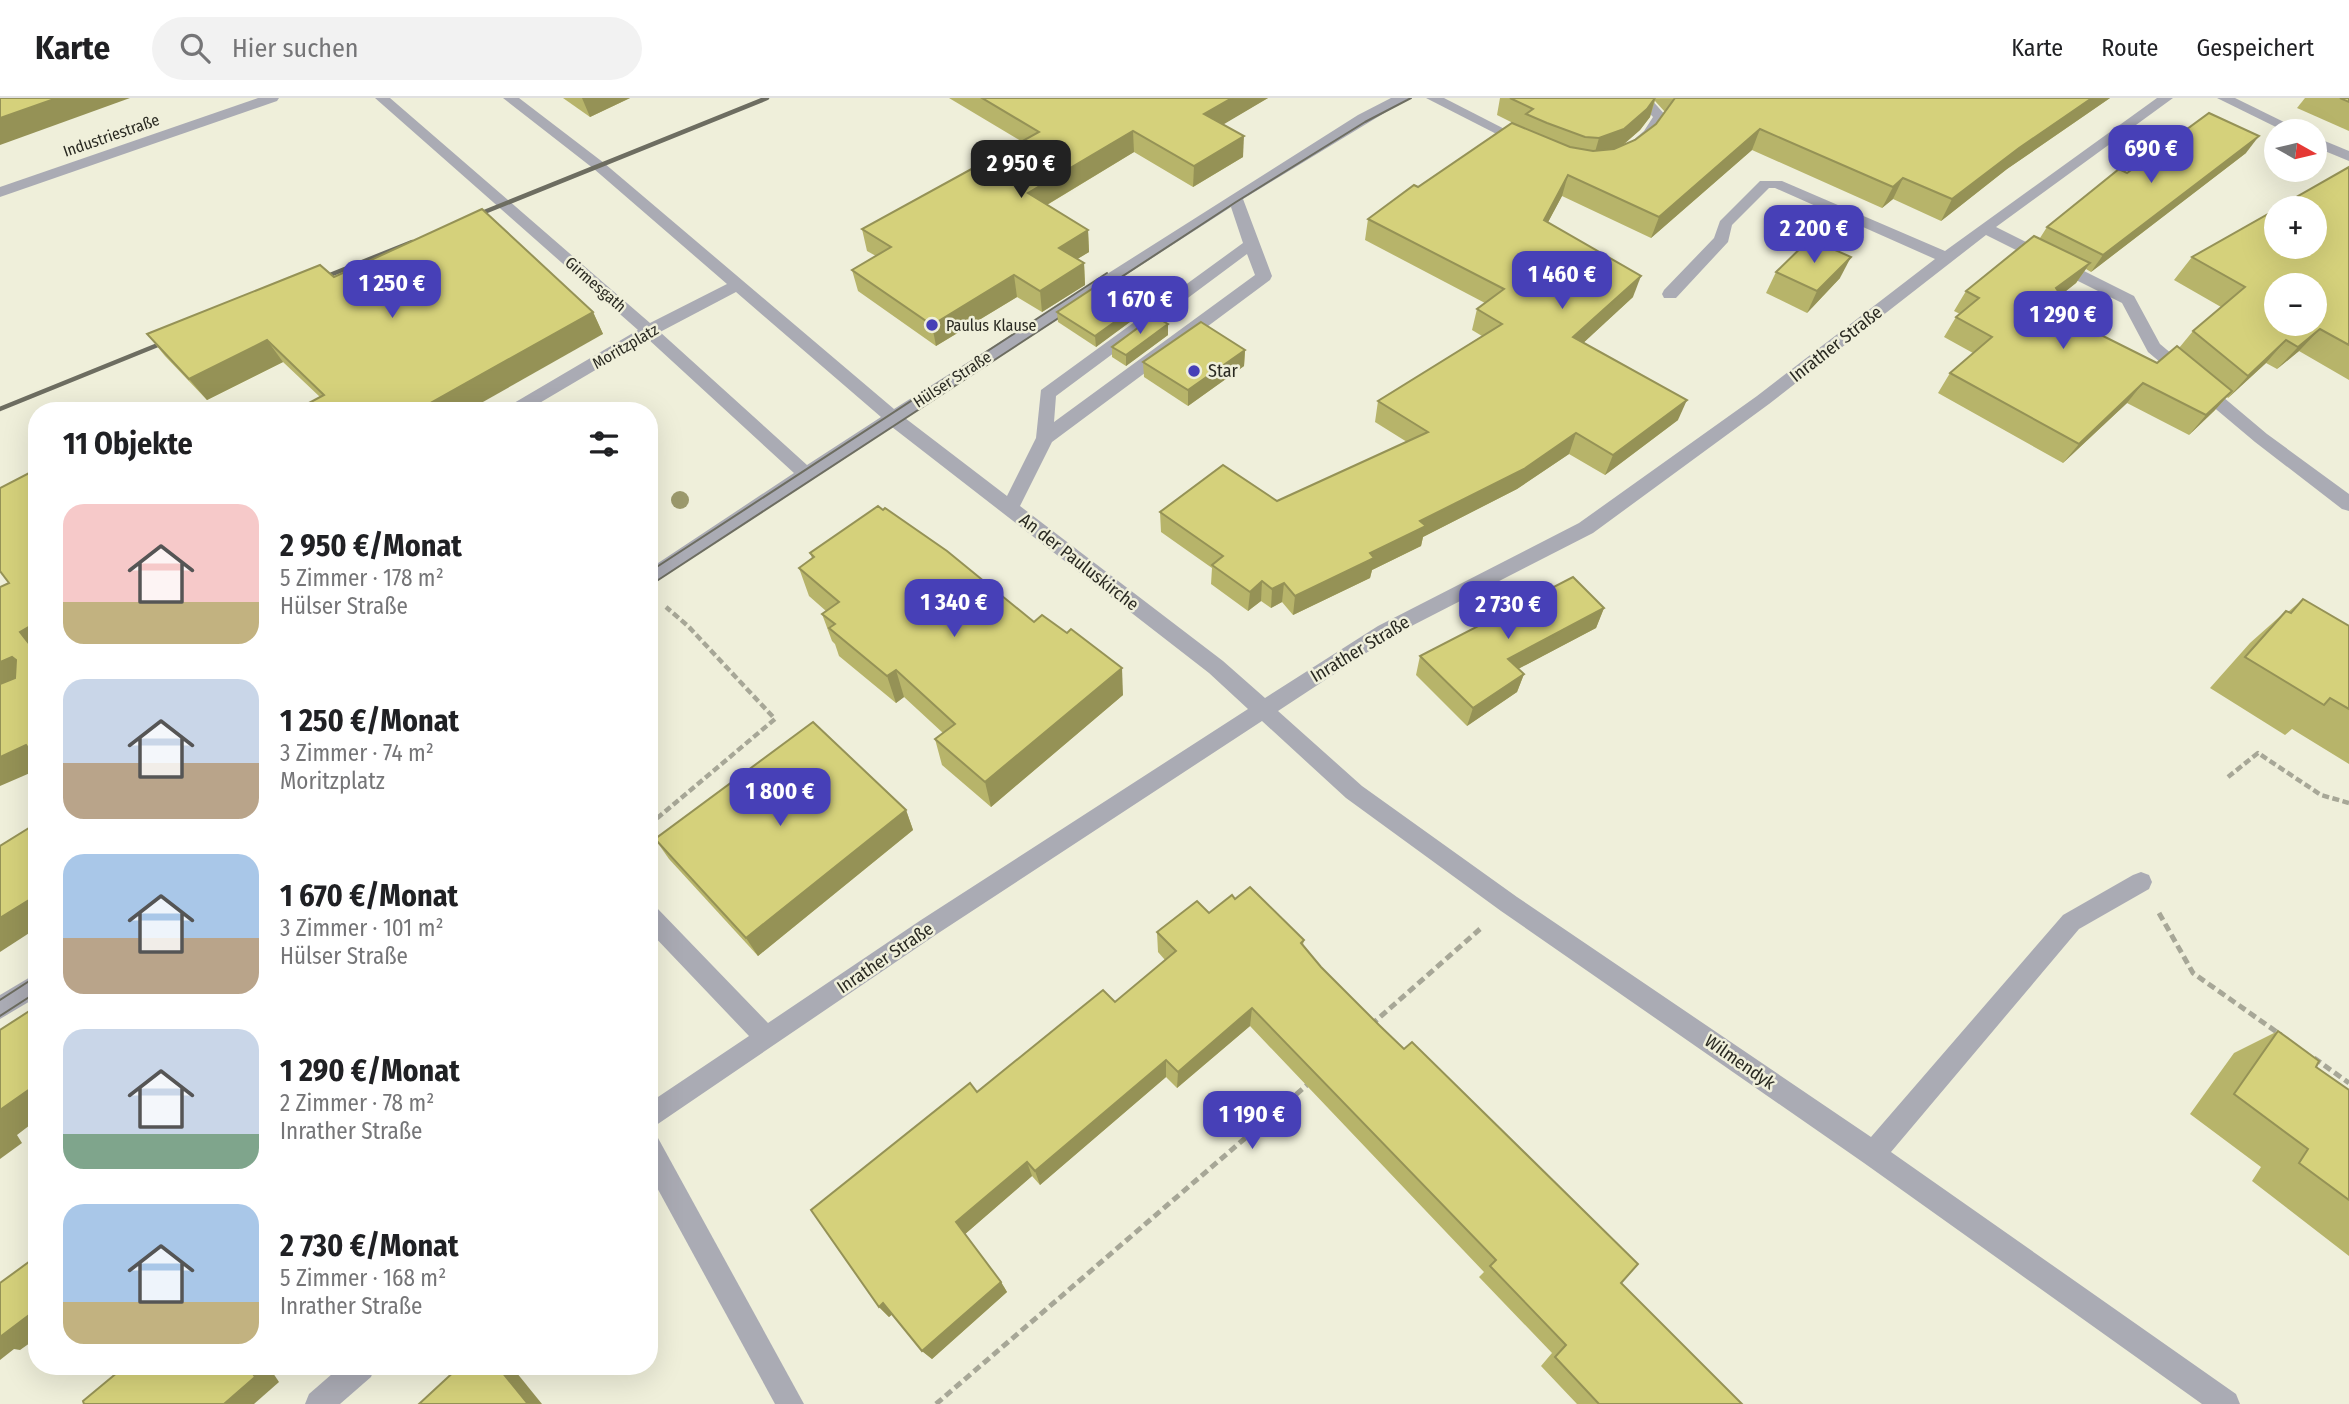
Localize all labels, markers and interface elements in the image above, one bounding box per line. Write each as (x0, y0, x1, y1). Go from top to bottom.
search box (152, 17, 642, 80)
text: Karte (35, 28, 110, 68)
icon: search (176, 29, 214, 67)
text: Hier suchen (232, 33, 359, 64)
text: Karte (2011, 34, 2063, 62)
text: Route (2101, 34, 2158, 62)
text: Gespeichert (2196, 34, 2314, 62)
street label: Industriestraße (61, 110, 162, 161)
north arrow (2264, 119, 2328, 182)
map controls (2264, 119, 2327, 336)
pin: 690 € (2102, 126, 2200, 185)
text: 690 € (2124, 134, 2178, 162)
pin: 2 950 € (956, 140, 1086, 200)
text: 2 950 € (987, 149, 1055, 177)
button: + (2264, 196, 2327, 259)
pin: 2 200 € (1749, 206, 1879, 265)
text: 2 200 € (1780, 214, 1848, 242)
pin: 1 460 € (1497, 252, 1627, 311)
street label: Girmesgath (561, 253, 630, 316)
pin: 1 250 € (327, 260, 457, 320)
text: 1 460 € (1528, 260, 1596, 288)
text: 1 250 € (359, 269, 425, 297)
button: − (2264, 273, 2327, 336)
pin: 1 670 € (1075, 276, 1205, 336)
text: 1 670 € (1107, 285, 1173, 313)
pin: 1 290 € (1998, 292, 2128, 351)
text: 1 290 € (2030, 300, 2096, 328)
street label: Inrather Straße (1785, 301, 1887, 387)
place label: Paulus Klause (946, 316, 1037, 335)
marker: Paulus Klause (924, 317, 940, 333)
street label: Moritzplatz (589, 320, 662, 373)
street label: Hülser Straße (910, 347, 995, 412)
place label: Star (1208, 360, 1239, 382)
marker: Star (1186, 363, 1202, 379)
icon: filters (585, 425, 623, 463)
text: 11 Objekte (63, 426, 193, 462)
street label: An der Pauluskirche (1015, 509, 1143, 616)
text: 2 950 €/Monat (280, 528, 462, 564)
icon: home (119, 532, 203, 616)
text: 5 Zimmer · 178 m² (280, 564, 444, 592)
pin: 1 340 € (889, 580, 1019, 639)
pin: 2 730 € (1443, 582, 1573, 641)
text: 1 340 € (921, 588, 987, 616)
text: 2 730 € (1475, 590, 1541, 618)
text: Hülser Straße (280, 592, 408, 620)
street label: Inrather Straße (1307, 611, 1414, 687)
text: 1 250 €/Monat (280, 703, 459, 739)
icon: home (119, 707, 203, 791)
text: 3 Zimmer · 74 m² (280, 739, 434, 767)
text: Moritzplatz (280, 767, 385, 795)
pin: 1 800 € (715, 768, 845, 828)
text: 1 800 € (746, 777, 814, 805)
text: 1 670 €/Monat (280, 878, 458, 914)
icon: home (119, 882, 203, 966)
text: 3 Zimmer · 101 m² (280, 914, 444, 942)
street label: Inrather Straße (833, 918, 937, 998)
text: Hülser Straße (280, 942, 408, 970)
street label: Wilmendyk (1700, 1030, 1780, 1095)
text: 1 290 €/Monat (280, 1053, 460, 1089)
icon: home (119, 1057, 203, 1141)
text: 2 Zimmer · 78 m² (280, 1089, 434, 1117)
pin: 1 190 € (1187, 1091, 1317, 1151)
text: 1 190 € (1219, 1100, 1285, 1128)
text: Inrather Straße (280, 1117, 422, 1145)
text: 2 730 €/Monat (280, 1228, 459, 1264)
icon: home (119, 1232, 203, 1316)
text: 5 Zimmer · 168 m² (280, 1264, 446, 1292)
text: Inrather Straße (280, 1292, 422, 1320)

